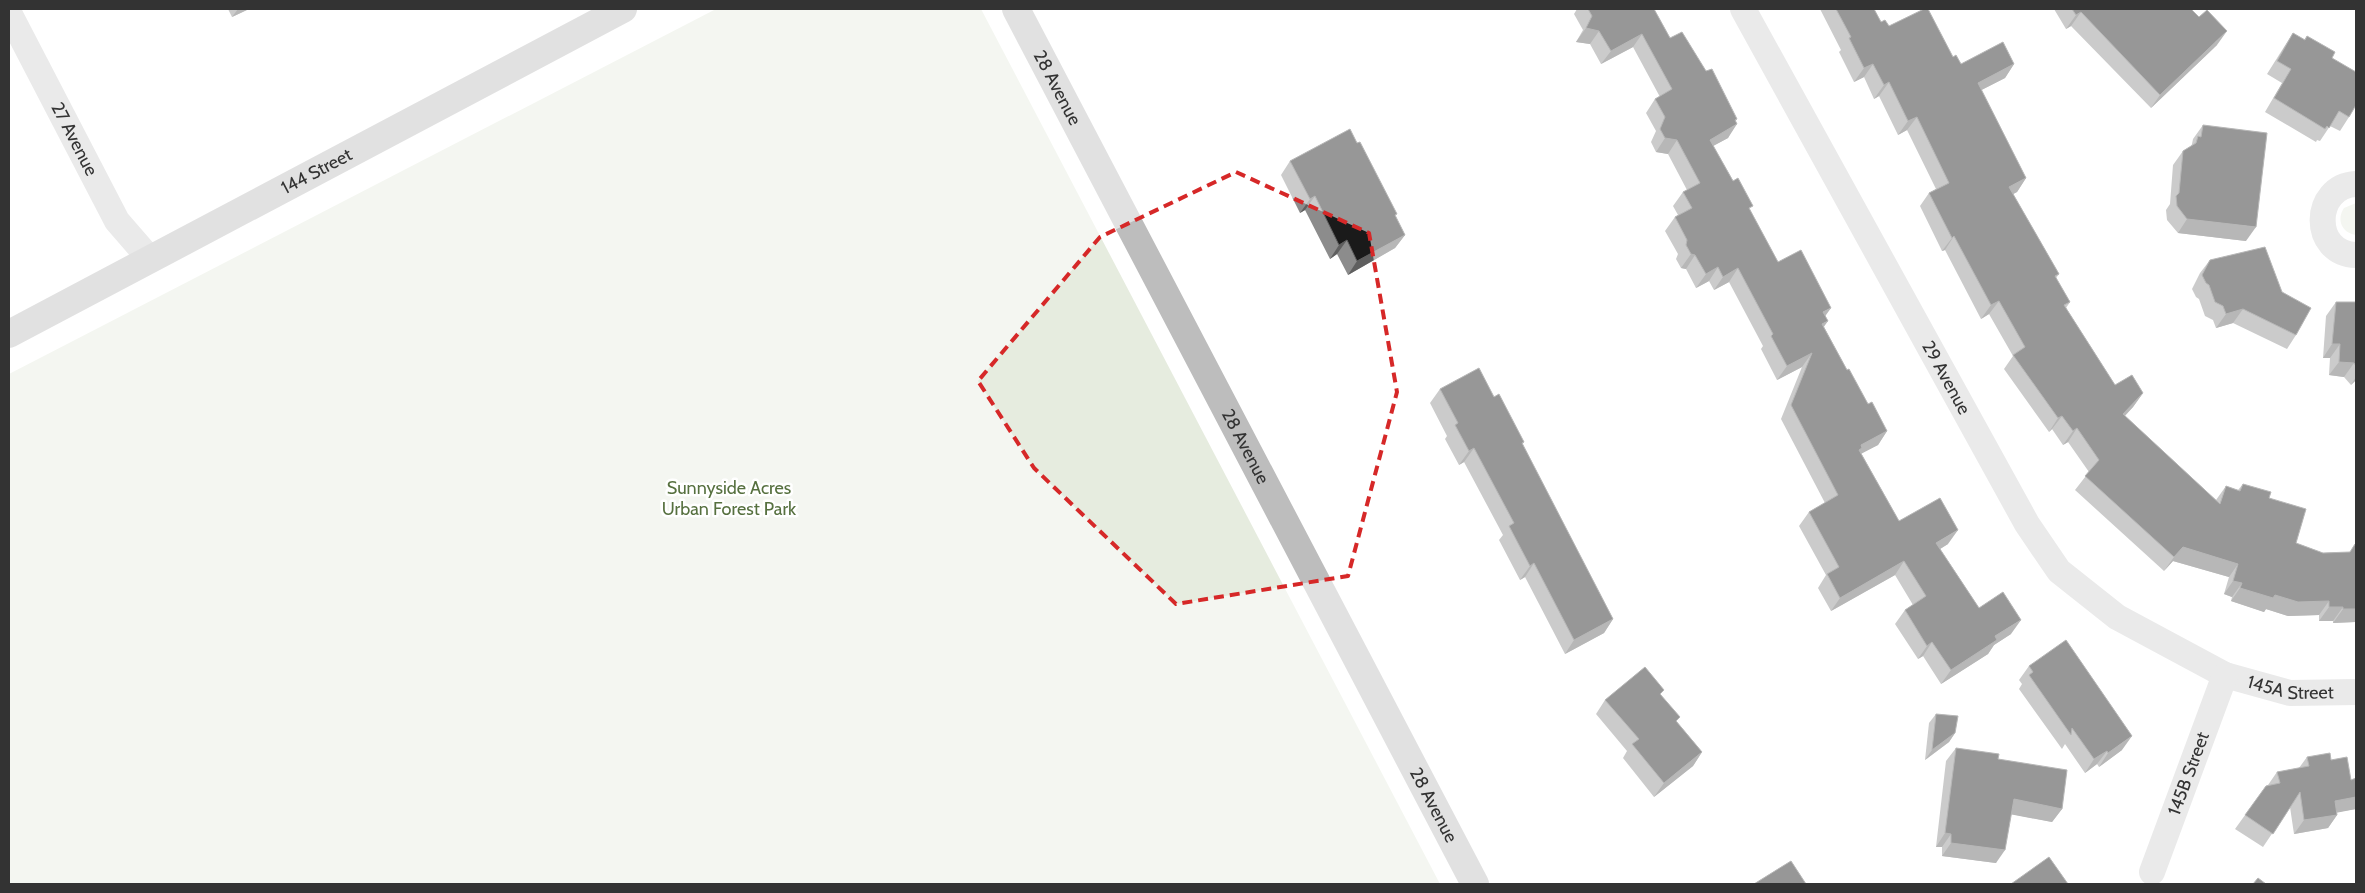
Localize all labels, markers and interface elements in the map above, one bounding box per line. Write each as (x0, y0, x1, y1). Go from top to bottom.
street label: 28 Avenue (1029, 47, 1086, 129)
street label: 27 Avenue (46, 99, 103, 179)
street label: 144 Street (277, 143, 356, 199)
street label: 29 Avenue (1917, 337, 1975, 418)
street label: 28 Avenue (1217, 405, 1274, 488)
park label: Sunnyside Acres Urban Forest Park (662, 477, 797, 520)
street label: 145A Street (2245, 671, 2334, 704)
street label: 145B Street (2163, 729, 2214, 818)
street label: 28 Avenue (1405, 764, 1462, 846)

